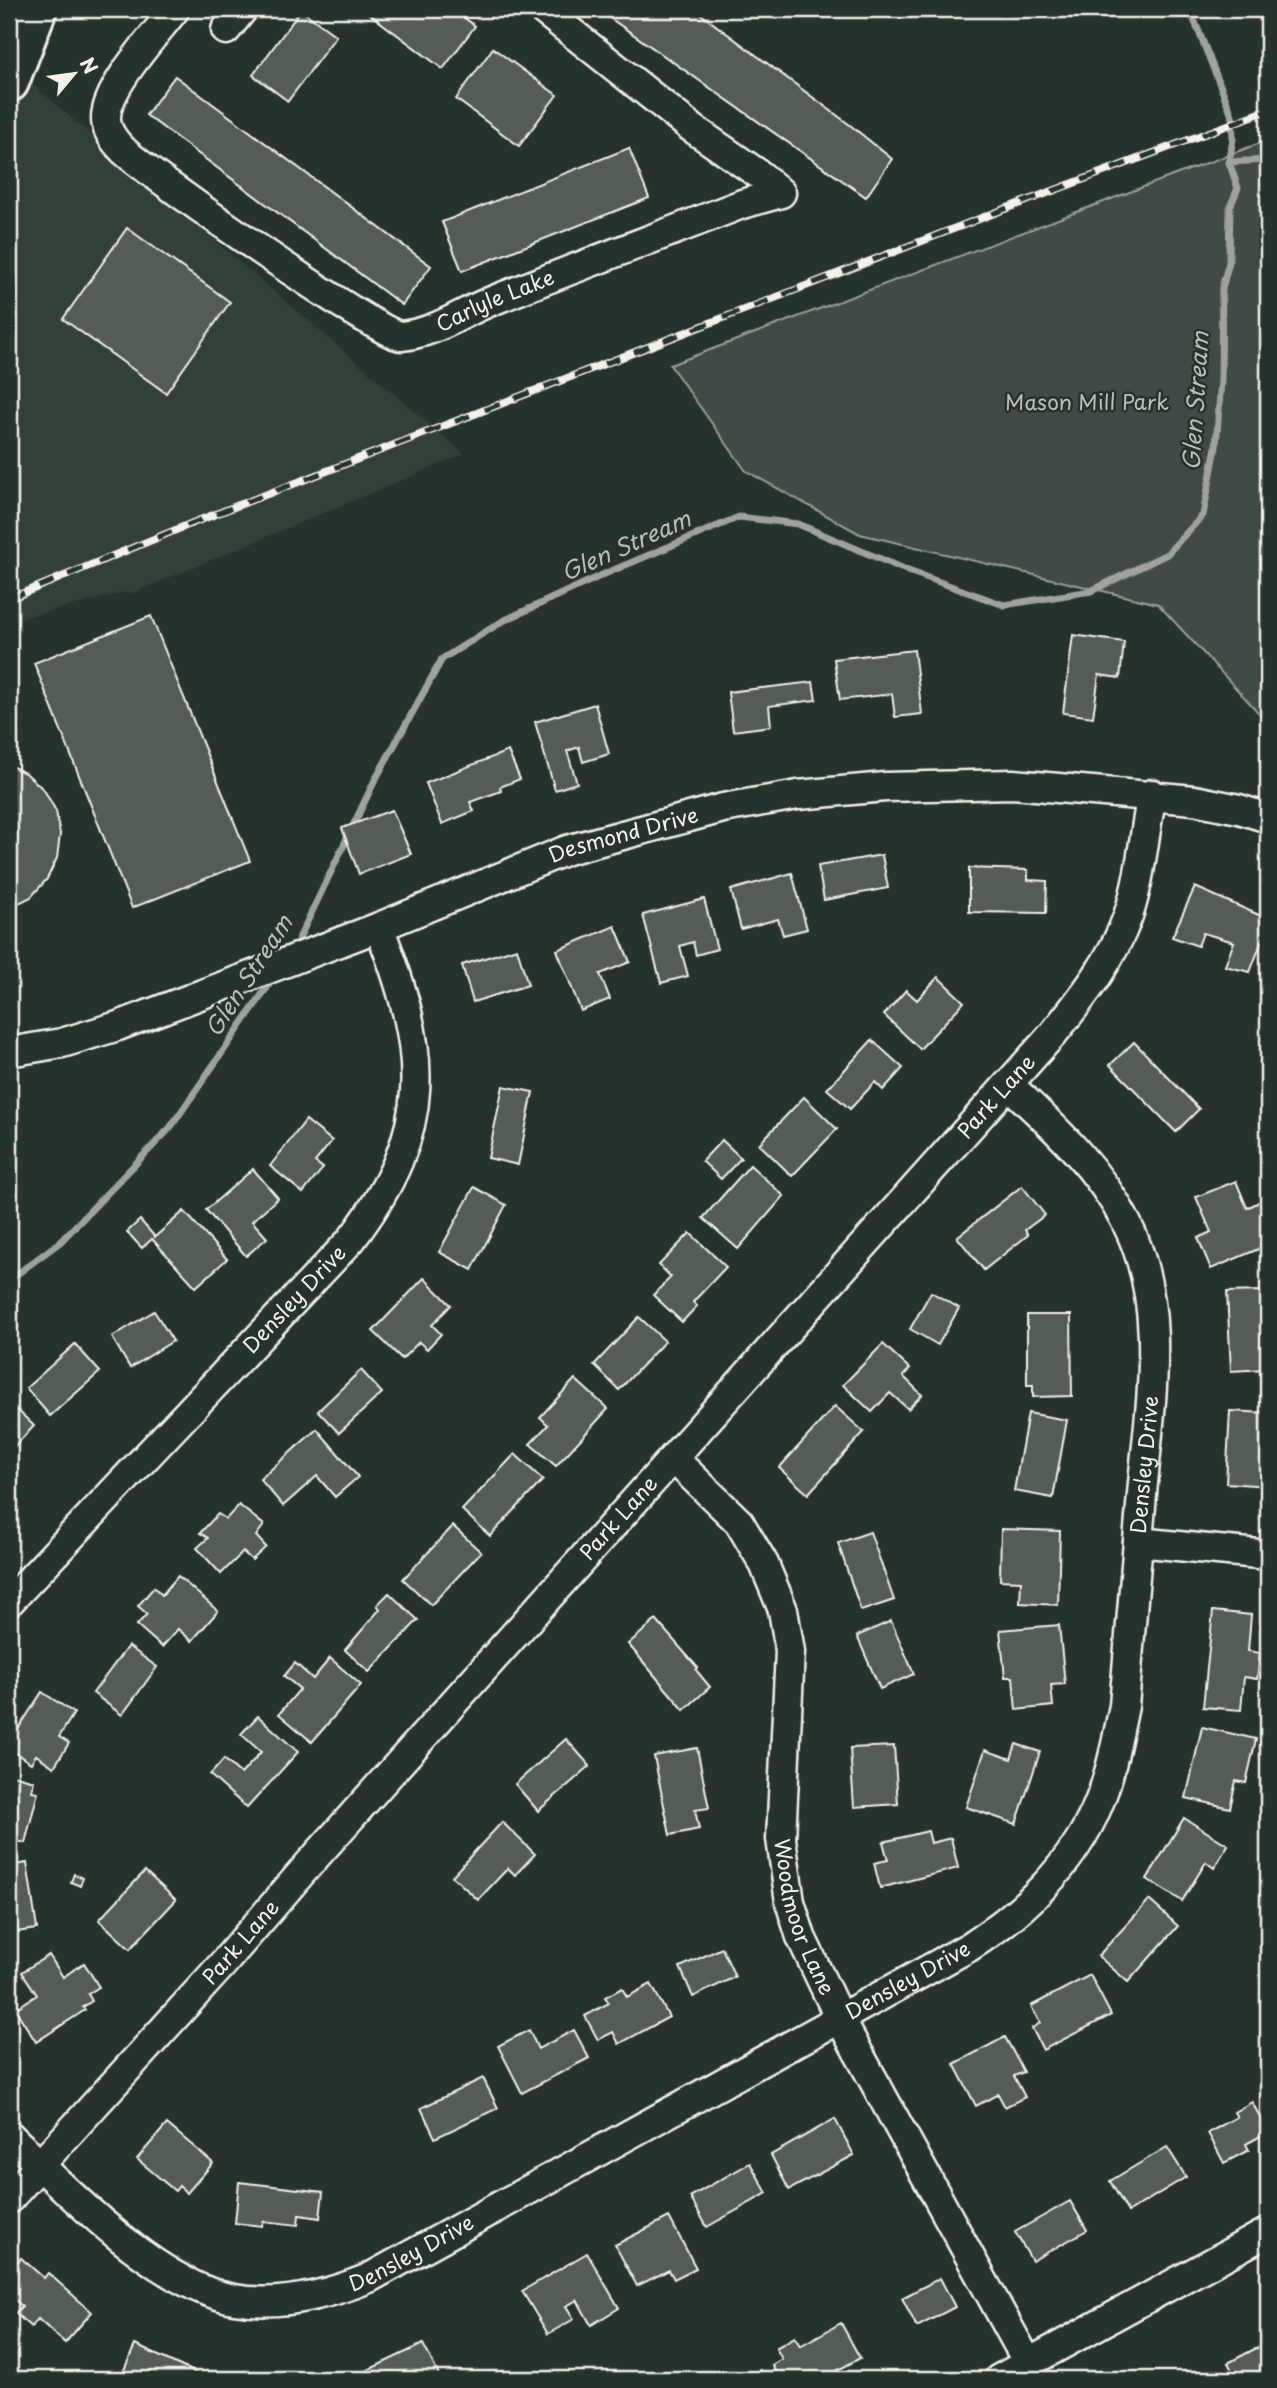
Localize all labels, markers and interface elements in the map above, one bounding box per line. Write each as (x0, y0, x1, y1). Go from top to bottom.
north arrow (38, 38, 108, 108)
text: N (74, 52, 106, 79)
street label: Carlyle Lake (430, 260, 559, 339)
water label: Glen Stream (1172, 329, 1217, 471)
park label: Mason Mill Park (1005, 385, 1169, 417)
water label: Glen Stream (555, 500, 697, 589)
street label: Desmond Drive (543, 797, 701, 870)
water label: Glen Stream (195, 906, 301, 1043)
street label: Park Lane (949, 1046, 1042, 1145)
street label: Densley Drive (234, 1237, 352, 1360)
street label: Densley Drive (1121, 1394, 1165, 1535)
street label: Park Lane (571, 1468, 664, 1566)
street label: Woodmoor Lane (767, 1836, 844, 2000)
street label: Park Lane (194, 1891, 286, 1991)
street label: Densley Drive (839, 1931, 975, 2026)
street label: Densley Drive (344, 2205, 479, 2298)

